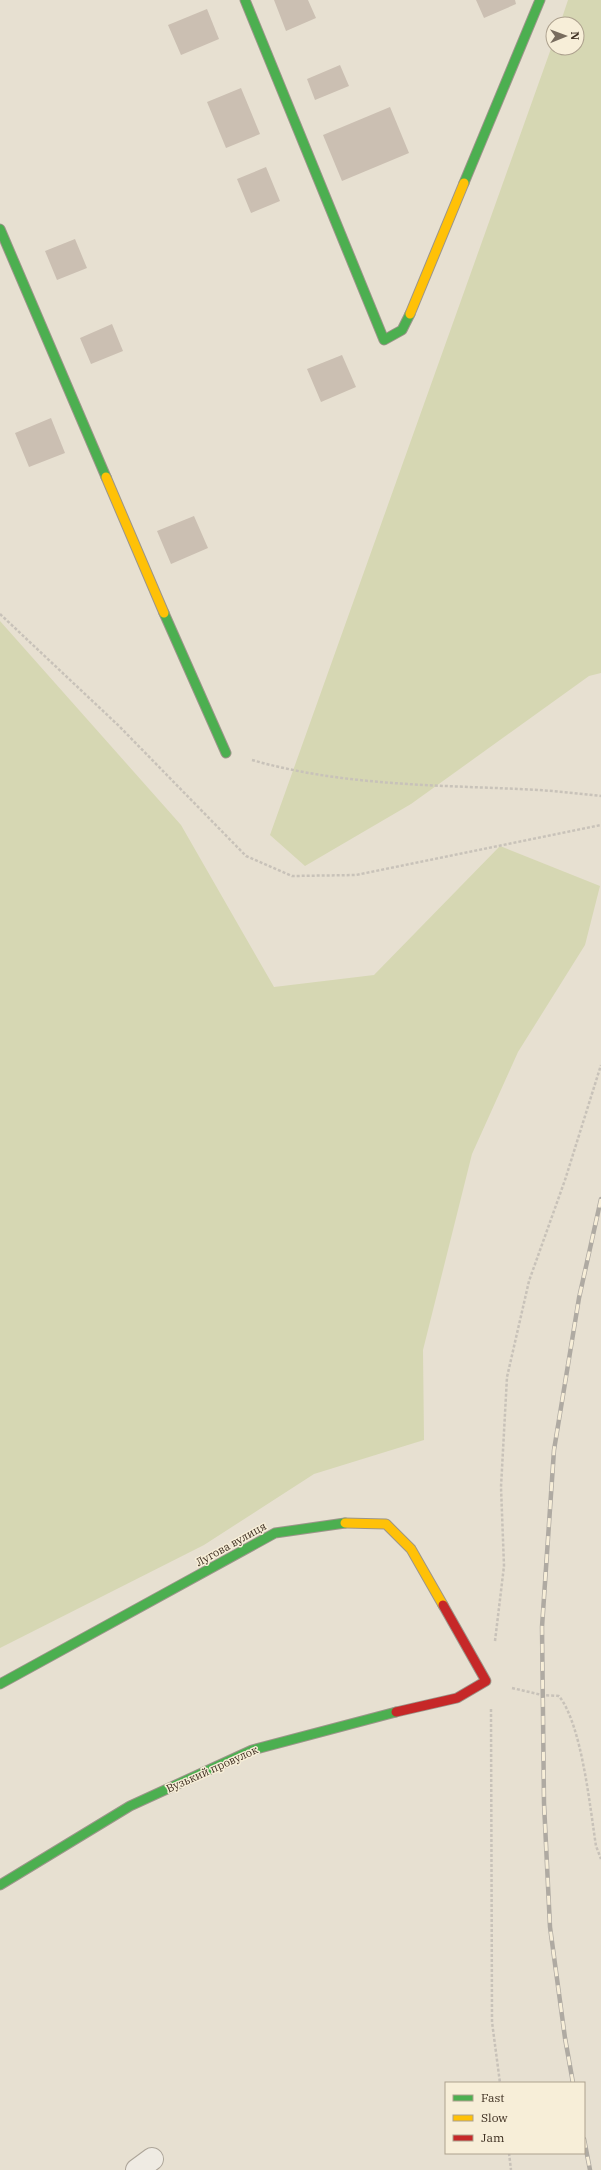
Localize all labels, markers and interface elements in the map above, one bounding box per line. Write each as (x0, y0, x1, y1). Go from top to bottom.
north arrow (545, 16, 585, 56)
text: N (568, 31, 582, 41)
street label: Лугова вулиця (193, 1519, 269, 1569)
street label: Вузький провулок (164, 1742, 261, 1796)
legend (445, 2082, 585, 2154)
text: Fast (481, 2090, 505, 2105)
text: Slow (481, 2110, 508, 2125)
text: Jam (481, 2130, 505, 2145)

